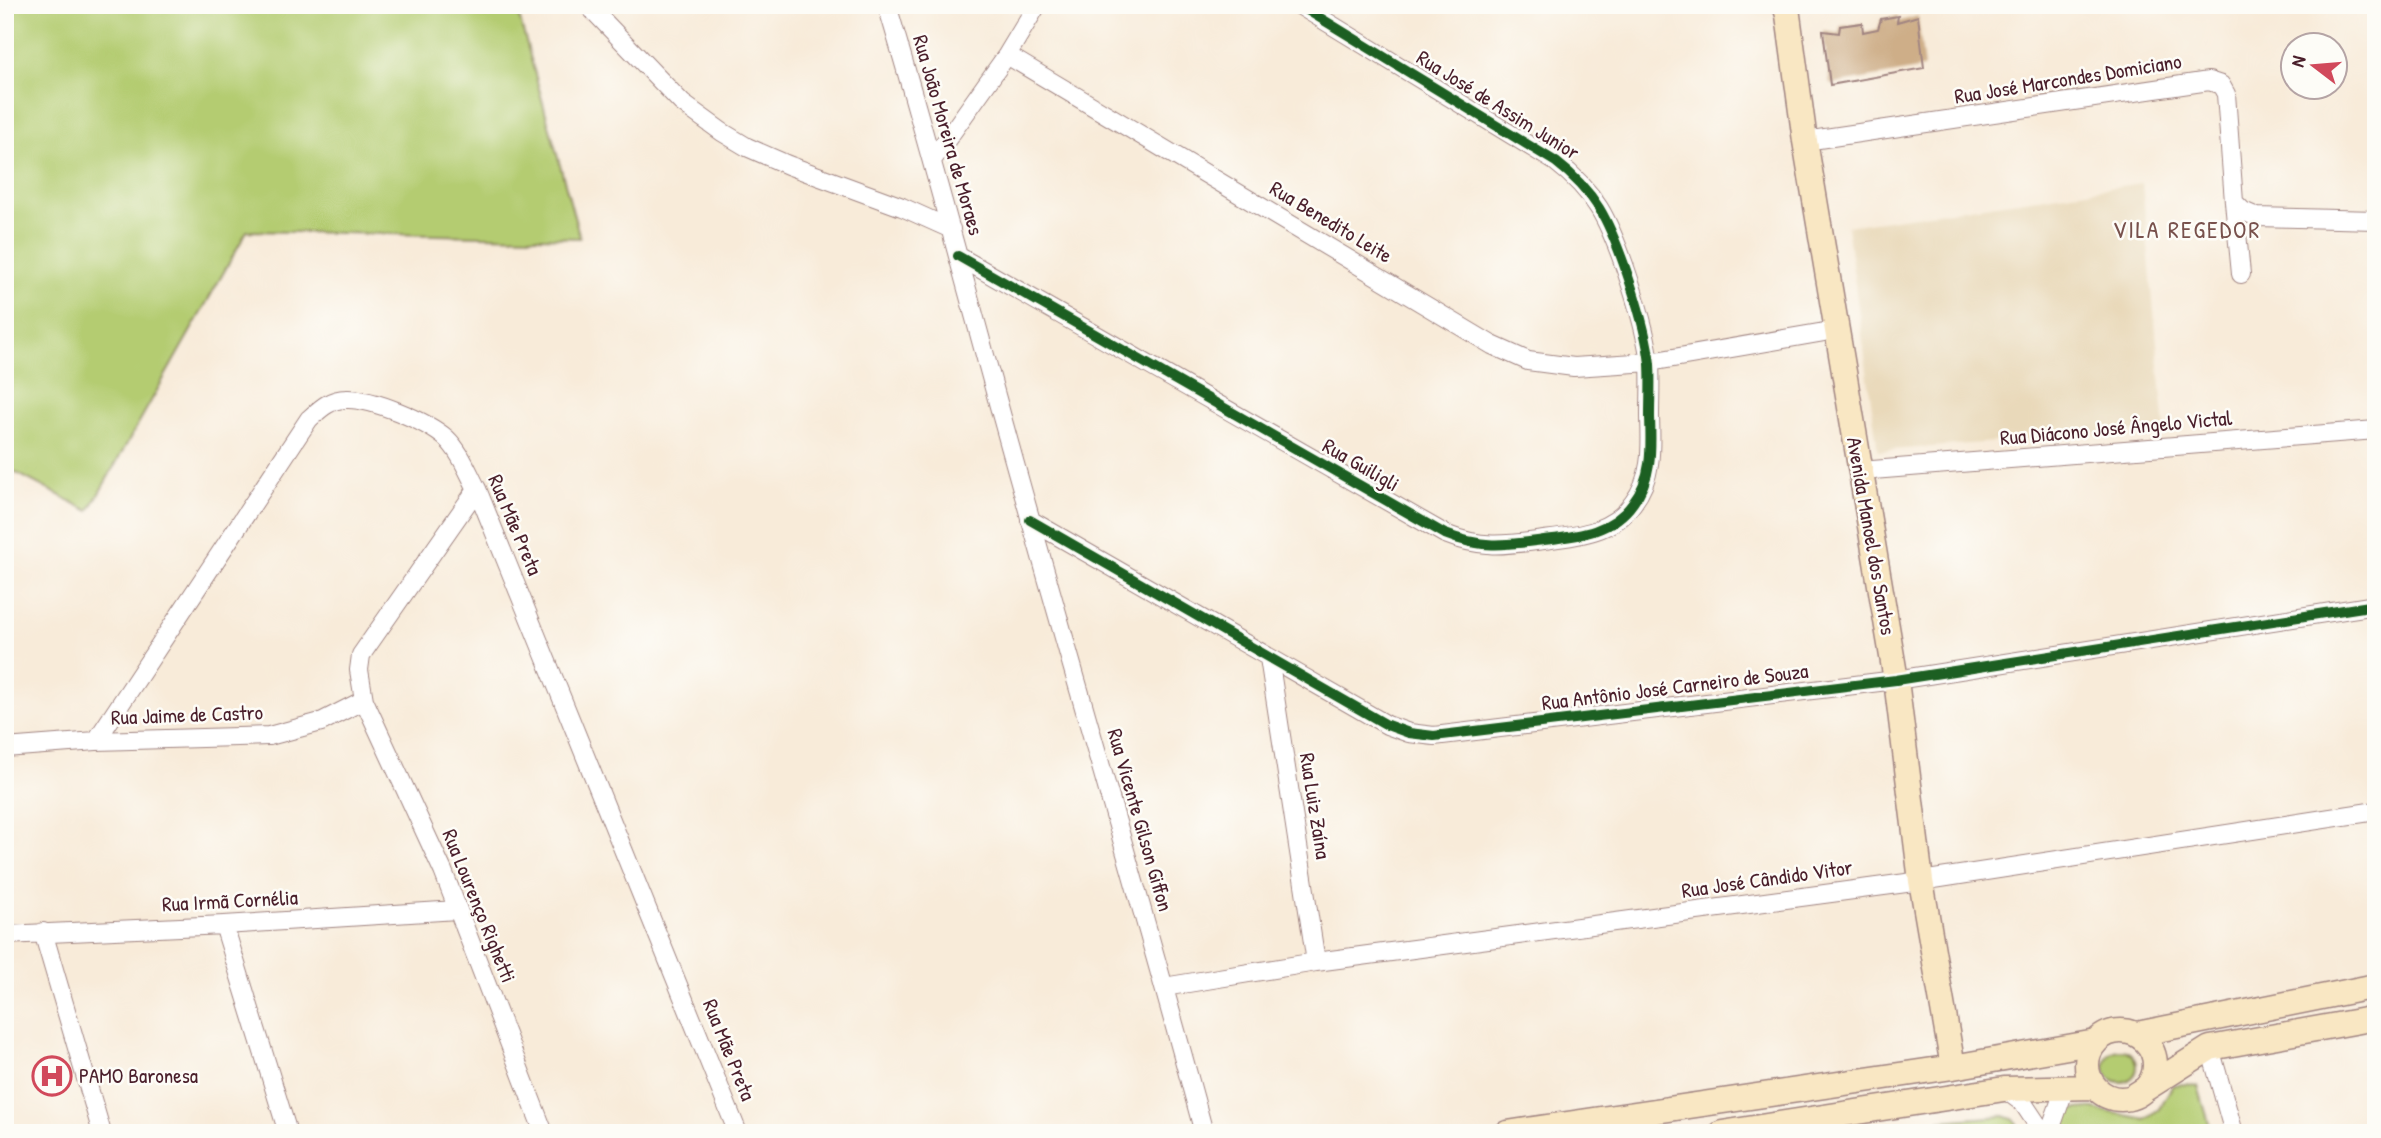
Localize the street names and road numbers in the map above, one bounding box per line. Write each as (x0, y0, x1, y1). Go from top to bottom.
street label: Rua João Moreira de Moraes (906, 31, 991, 238)
street label: Rua José de Assim Junior (1411, 43, 1585, 166)
street label: Rua José Marcondes Domiciano (1952, 46, 2183, 111)
street label: Rua Benedito Leite (1265, 174, 1398, 269)
street label: Rua Diácono José Ângelo Victal (1999, 403, 2234, 452)
street label: Rua Guiligli (1318, 431, 1405, 498)
street label: Avenida Manoel dos Santos (1840, 435, 1903, 637)
street label: Rua Mãe Preta (481, 470, 550, 580)
street label: Rua Antônio José Carneiro de Souza (1540, 656, 1810, 717)
street label: Rua Jaime de Castro (110, 697, 264, 732)
street label: Rua Vicente Gilson Giffon (1101, 725, 1180, 915)
street label: Rua Luiz Zaína (1293, 751, 1338, 861)
street label: Rua Lourenço Righetti (435, 825, 523, 987)
street label: Rua José Cândido Vitor (1680, 852, 1854, 905)
street label: Rua Irmã Cornélia (161, 882, 299, 919)
street label: Rua Mãe Preta (696, 995, 763, 1105)

